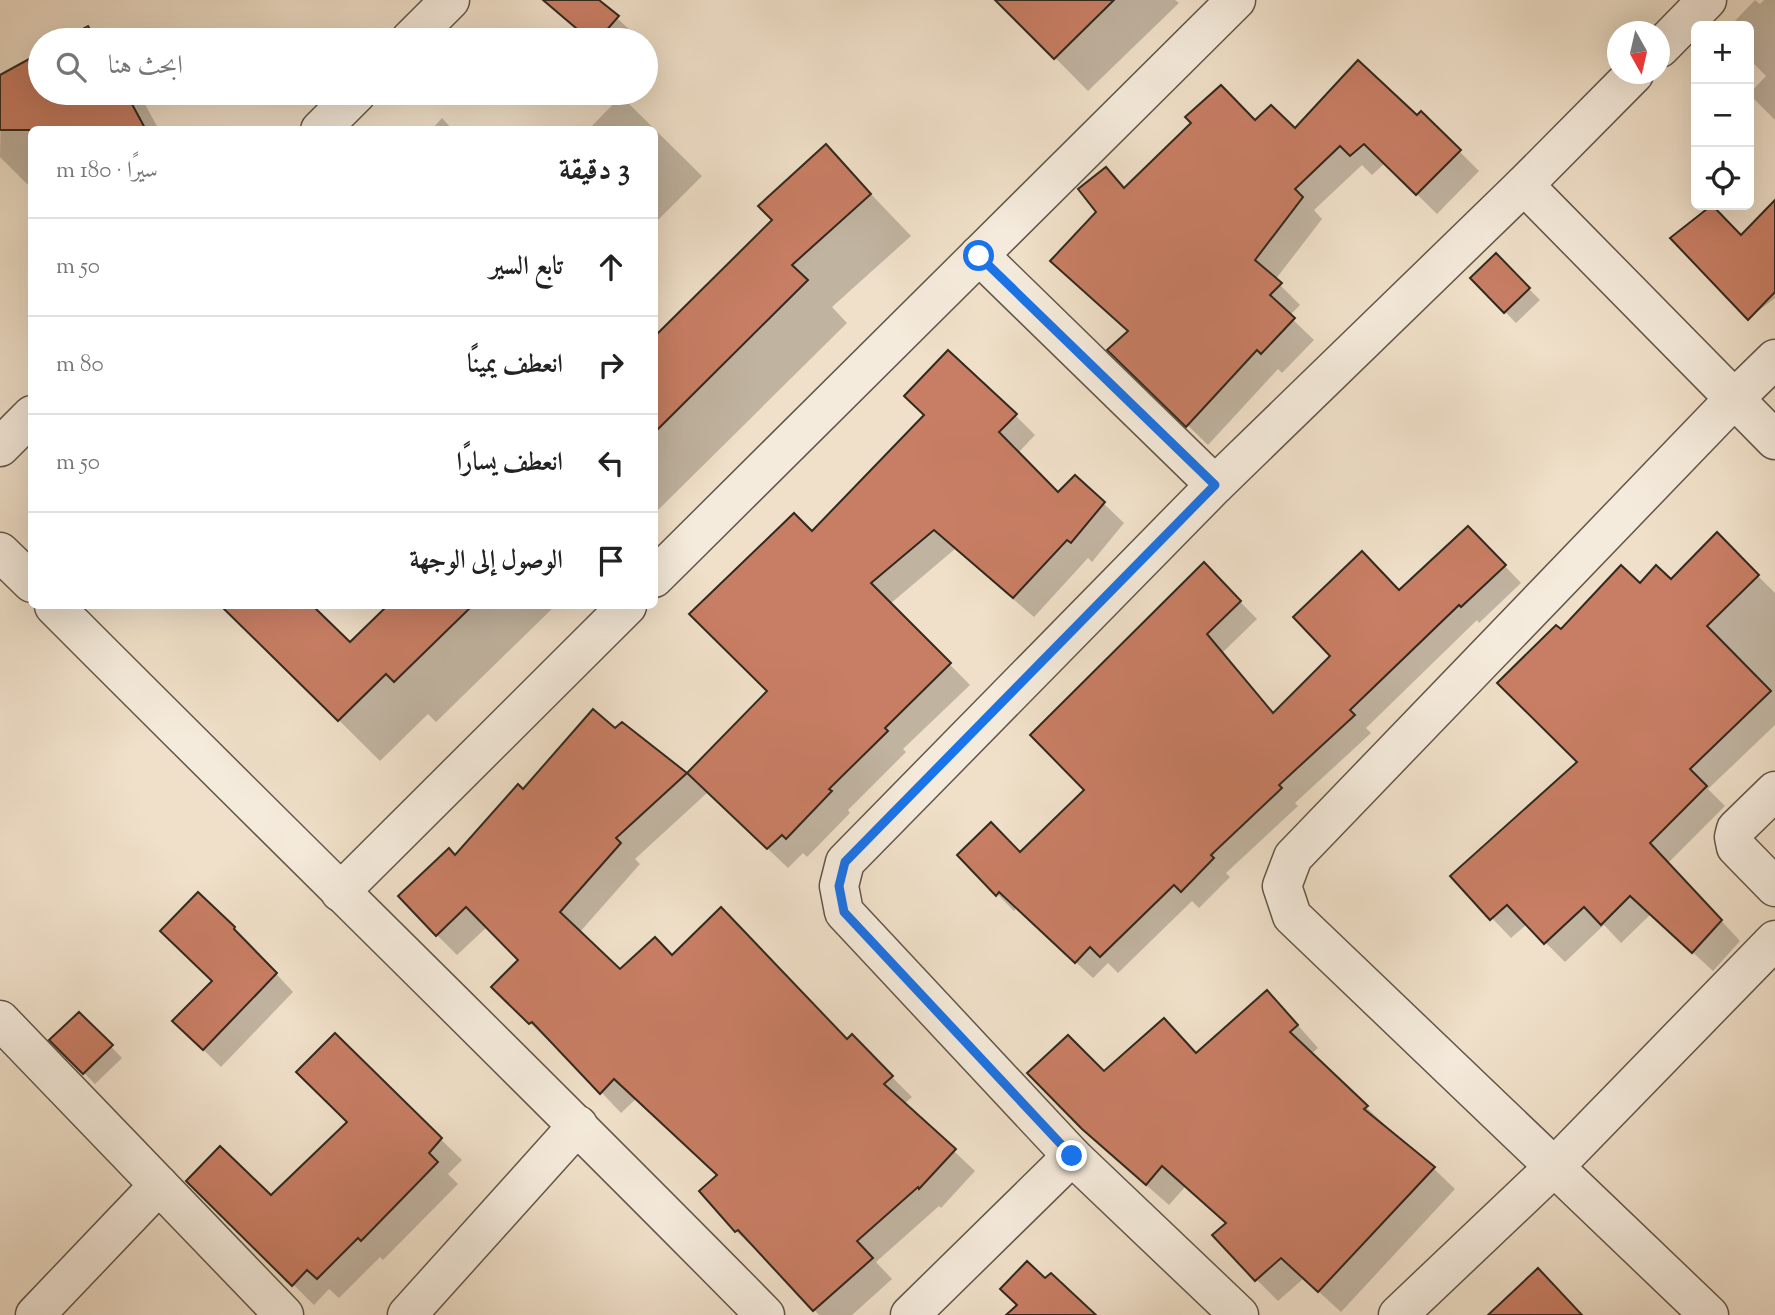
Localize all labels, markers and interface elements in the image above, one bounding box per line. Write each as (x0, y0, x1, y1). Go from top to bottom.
north arrow (1607, 21, 1670, 84)
map controls (1691, 21, 1754, 210)
button: + (1691, 21, 1754, 84)
search box (28, 28, 658, 105)
icon: search (52, 48, 90, 86)
text: ابحث هنا (108, 48, 183, 85)
button: − (1691, 84, 1754, 147)
button: locate (1691, 147, 1754, 210)
text: 3 دقيقة (559, 150, 630, 193)
text: سيرًا · 180 m (56, 155, 158, 188)
route start (963, 240, 994, 271)
icon: ahead (592, 248, 630, 286)
text: تابع السير (490, 249, 563, 286)
text: 50 m (56, 251, 100, 284)
icon: right (592, 346, 630, 384)
text: انعطف يمينًا (467, 347, 563, 384)
text: 80 m (56, 349, 104, 382)
icon: left (592, 444, 630, 482)
text: انعطف يسارًا (456, 445, 563, 482)
text: 50 m (56, 447, 100, 480)
icon: arrive (592, 542, 630, 580)
text: الوصول إلى الوجهة (409, 543, 563, 580)
route end (1056, 1140, 1087, 1171)

